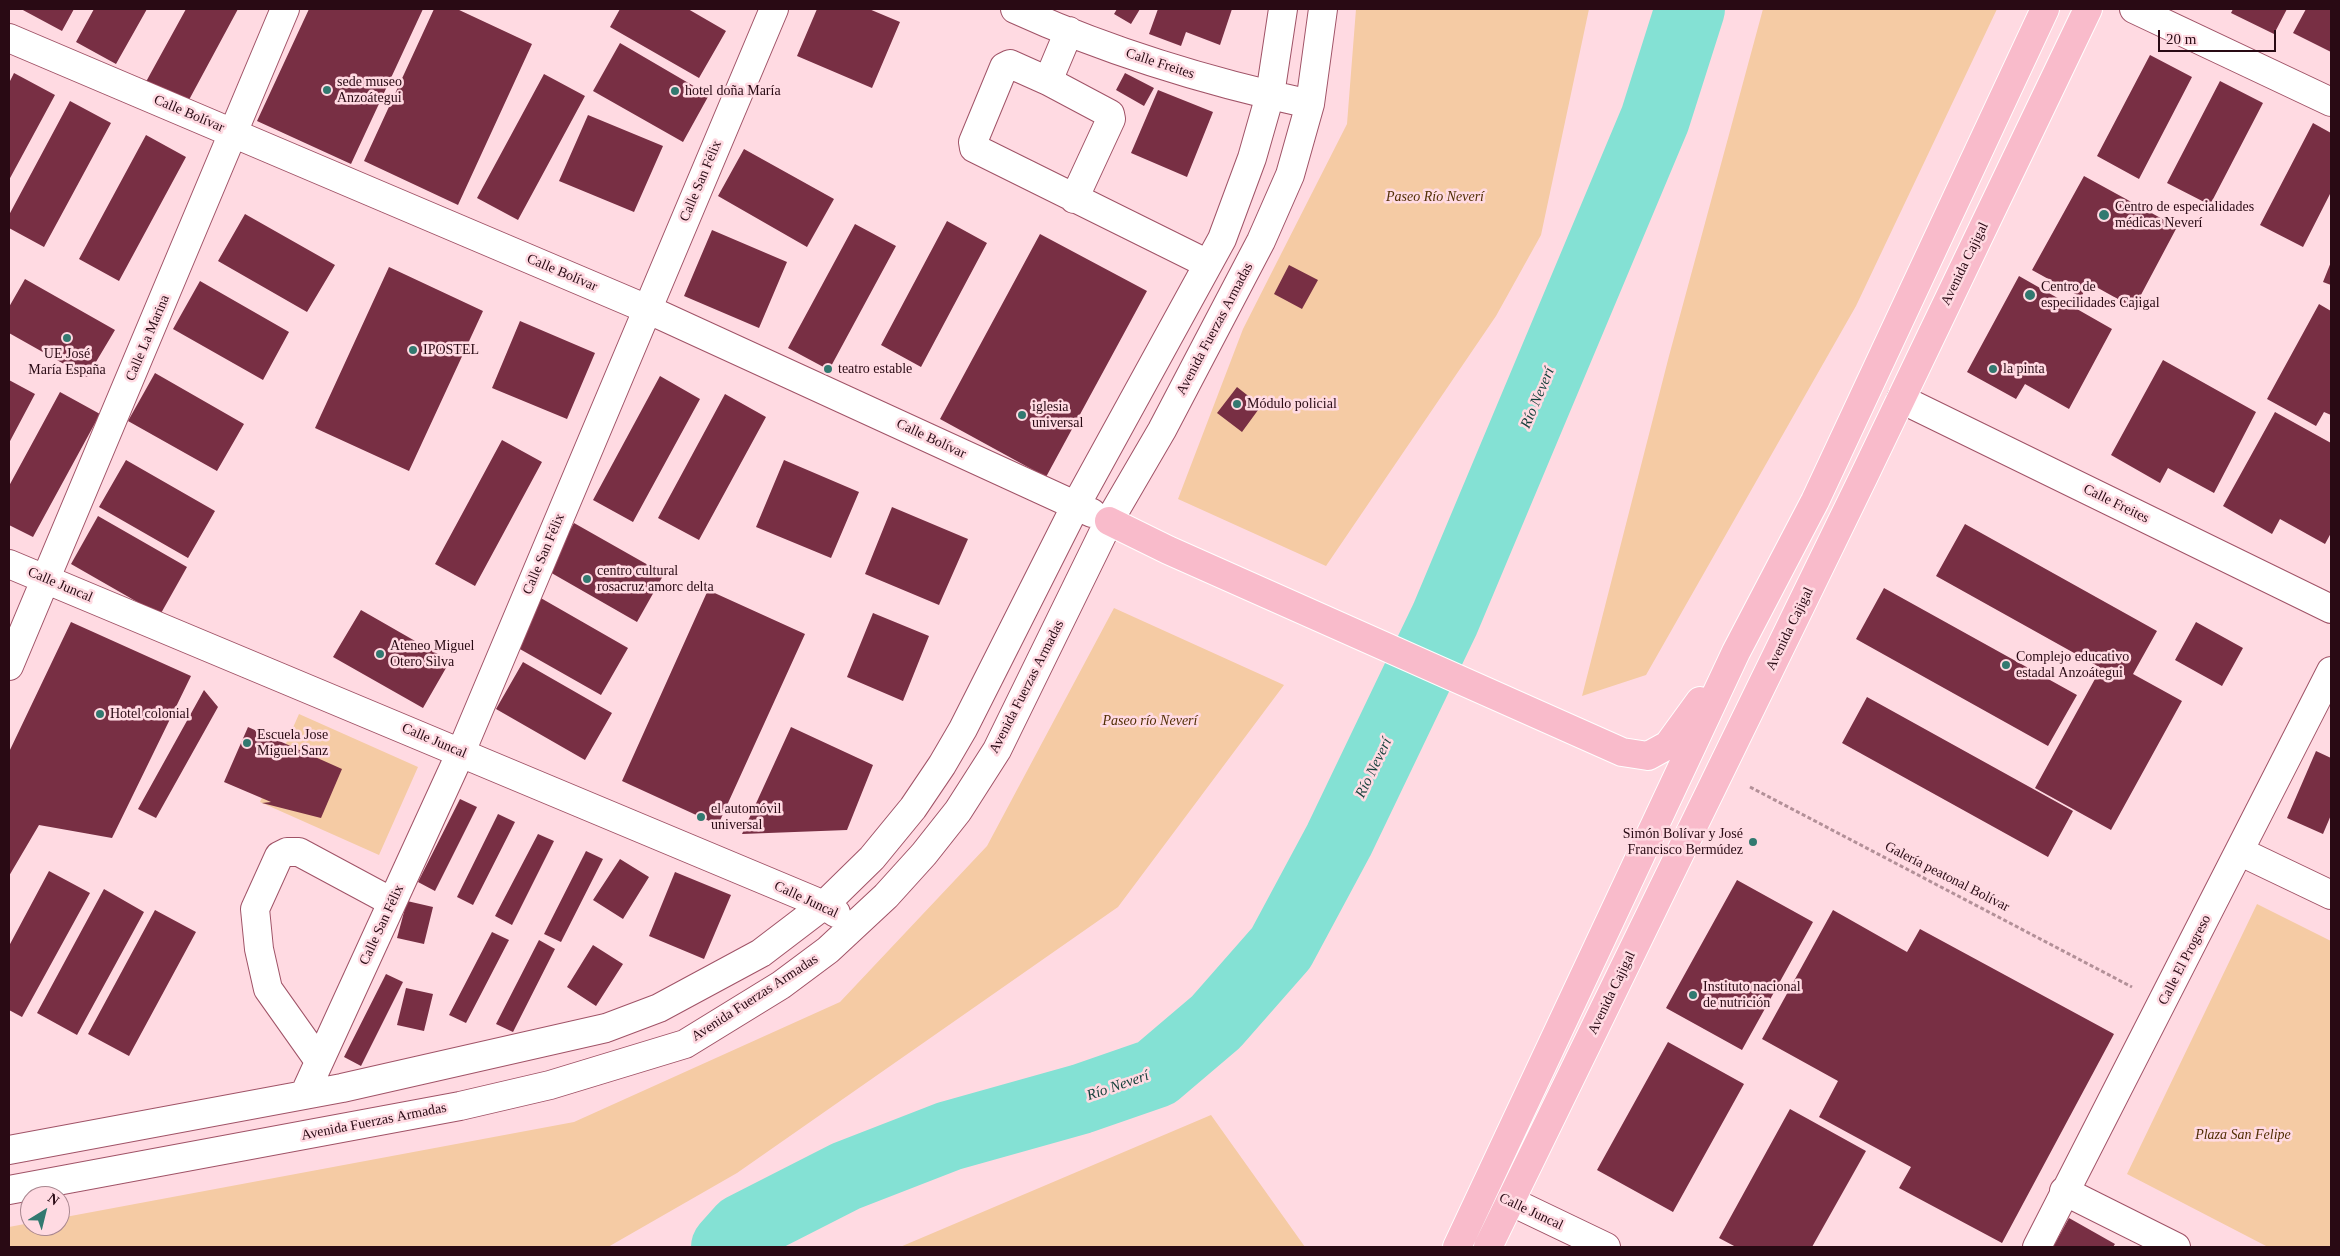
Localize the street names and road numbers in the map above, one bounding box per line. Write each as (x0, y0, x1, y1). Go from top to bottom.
street label: Calle Freites (1124, 45, 1196, 83)
street label: Calle Bolívar (151, 92, 227, 136)
street label: Calle San Félix (676, 138, 726, 224)
street label: Avenida Cajigal (1938, 220, 1992, 308)
street label: Calle Bolívar (524, 251, 600, 295)
street label: Avenida Fuerzas Armadas (1173, 260, 1257, 398)
street label: Calle La Marina (122, 292, 174, 384)
street label: Calle Bolívar (893, 416, 969, 462)
street label: Calle Freites (2080, 481, 2152, 527)
street label: Calle San Félix (519, 511, 569, 597)
street label: Calle Juncal (25, 564, 95, 606)
street label: Avenida Cajigal (1763, 585, 1817, 673)
street label: Avenida Fuerzas Armadas (986, 617, 1068, 757)
street label: Calle Juncal (399, 720, 469, 762)
street label: Galería peatonal Bolívar (1882, 838, 2012, 916)
street label: Calle Juncal (771, 878, 841, 922)
street label: Calle San Félix (356, 882, 408, 968)
street label: Calle El Progreso (2155, 912, 2215, 1008)
street label: Avenida Cajigal (1585, 949, 1639, 1037)
street label: Avenida Fuerzas Armadas (689, 951, 821, 1045)
street label: Avenida Fuerzas Armadas (300, 1100, 448, 1144)
street label: Calle Juncal (1496, 1190, 1566, 1234)

